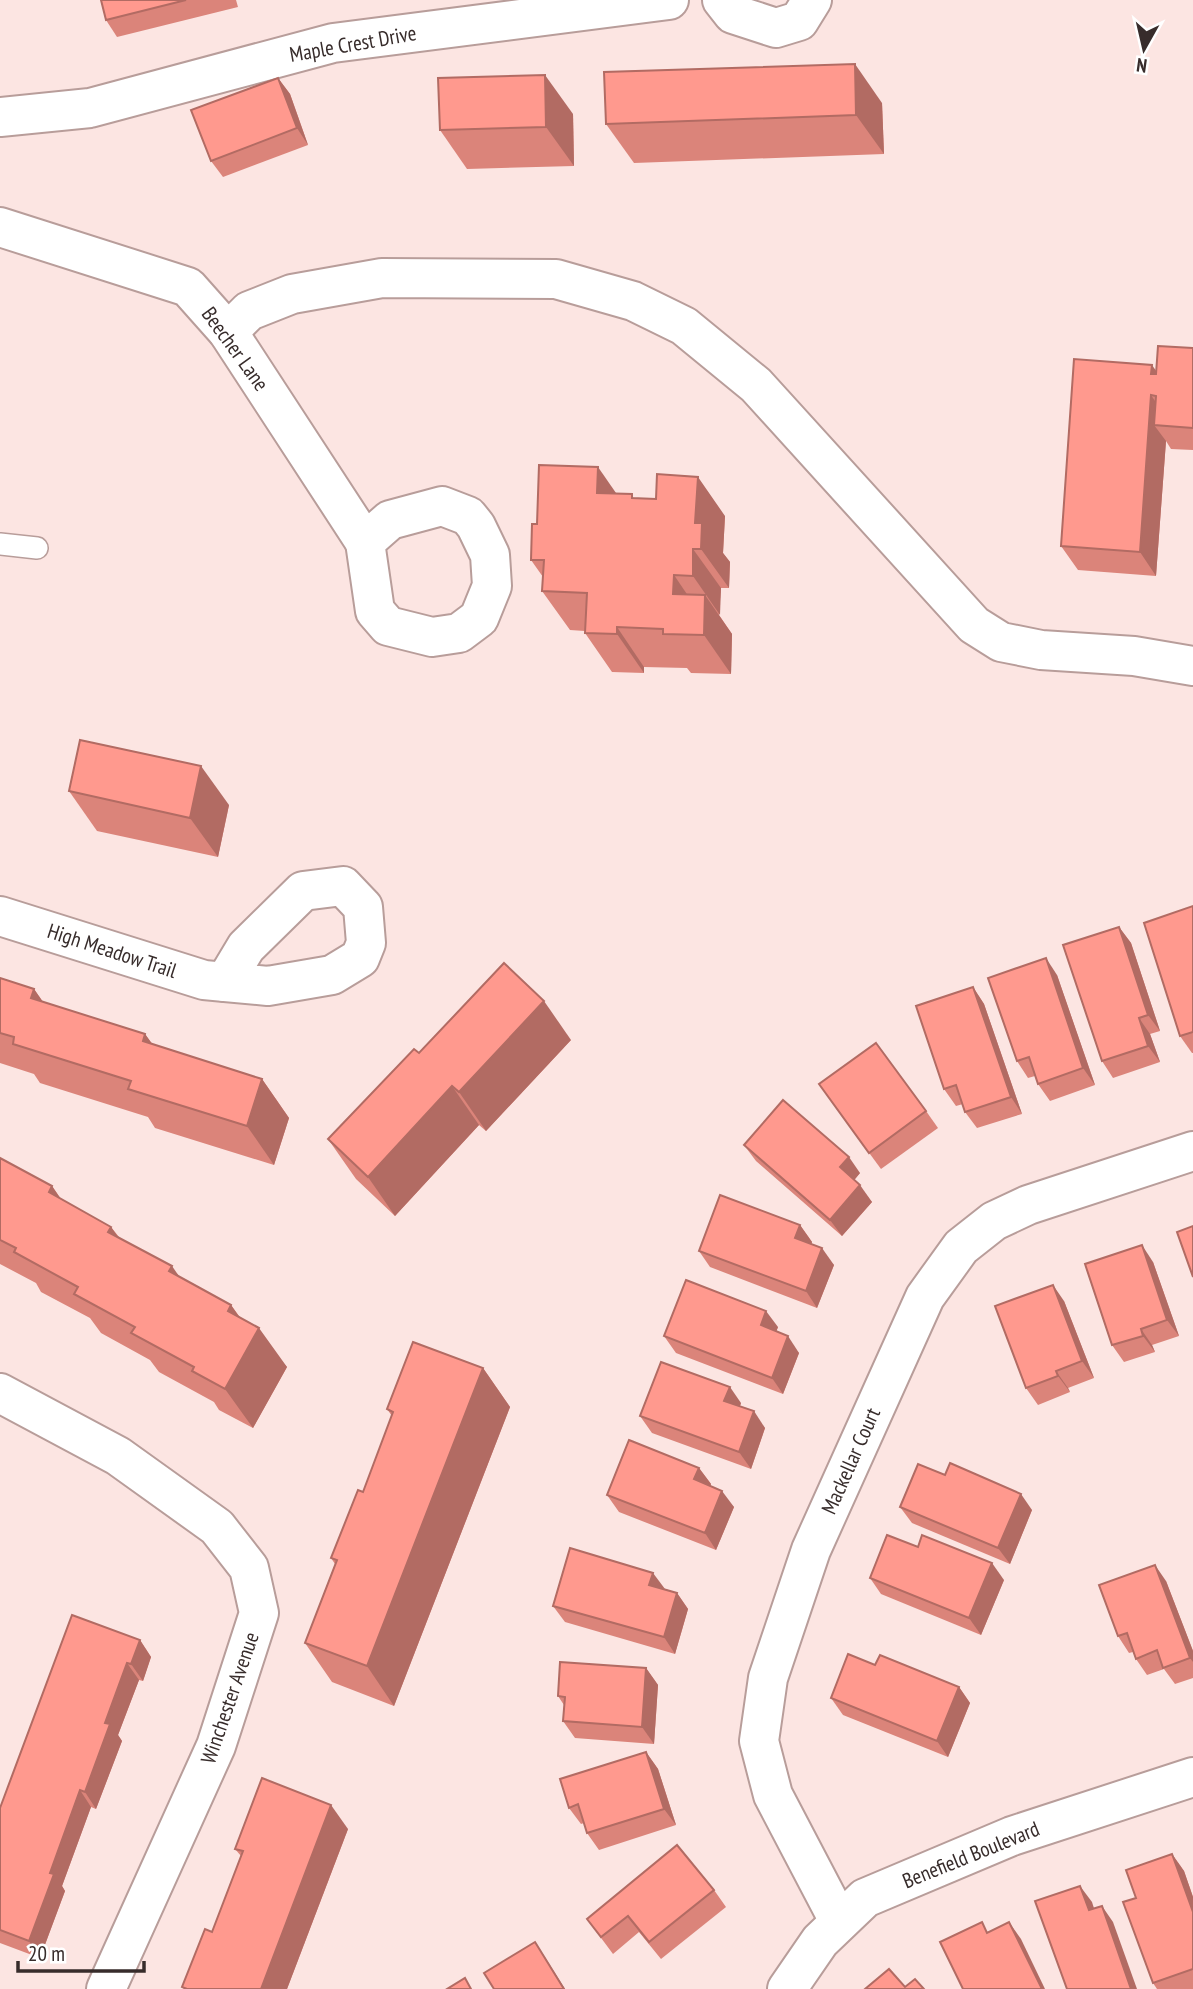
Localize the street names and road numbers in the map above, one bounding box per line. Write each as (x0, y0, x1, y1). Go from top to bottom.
street label: Maple Crest Drive (287, 19, 418, 68)
street label: Beecher Lane (196, 301, 275, 396)
street label: High Meadow Trail (44, 917, 180, 984)
street label: Mackellar Court (815, 1403, 886, 1518)
street label: Winchester Avenue (194, 1628, 265, 1767)
street label: Benefield Boulevard (898, 1815, 1043, 1894)

